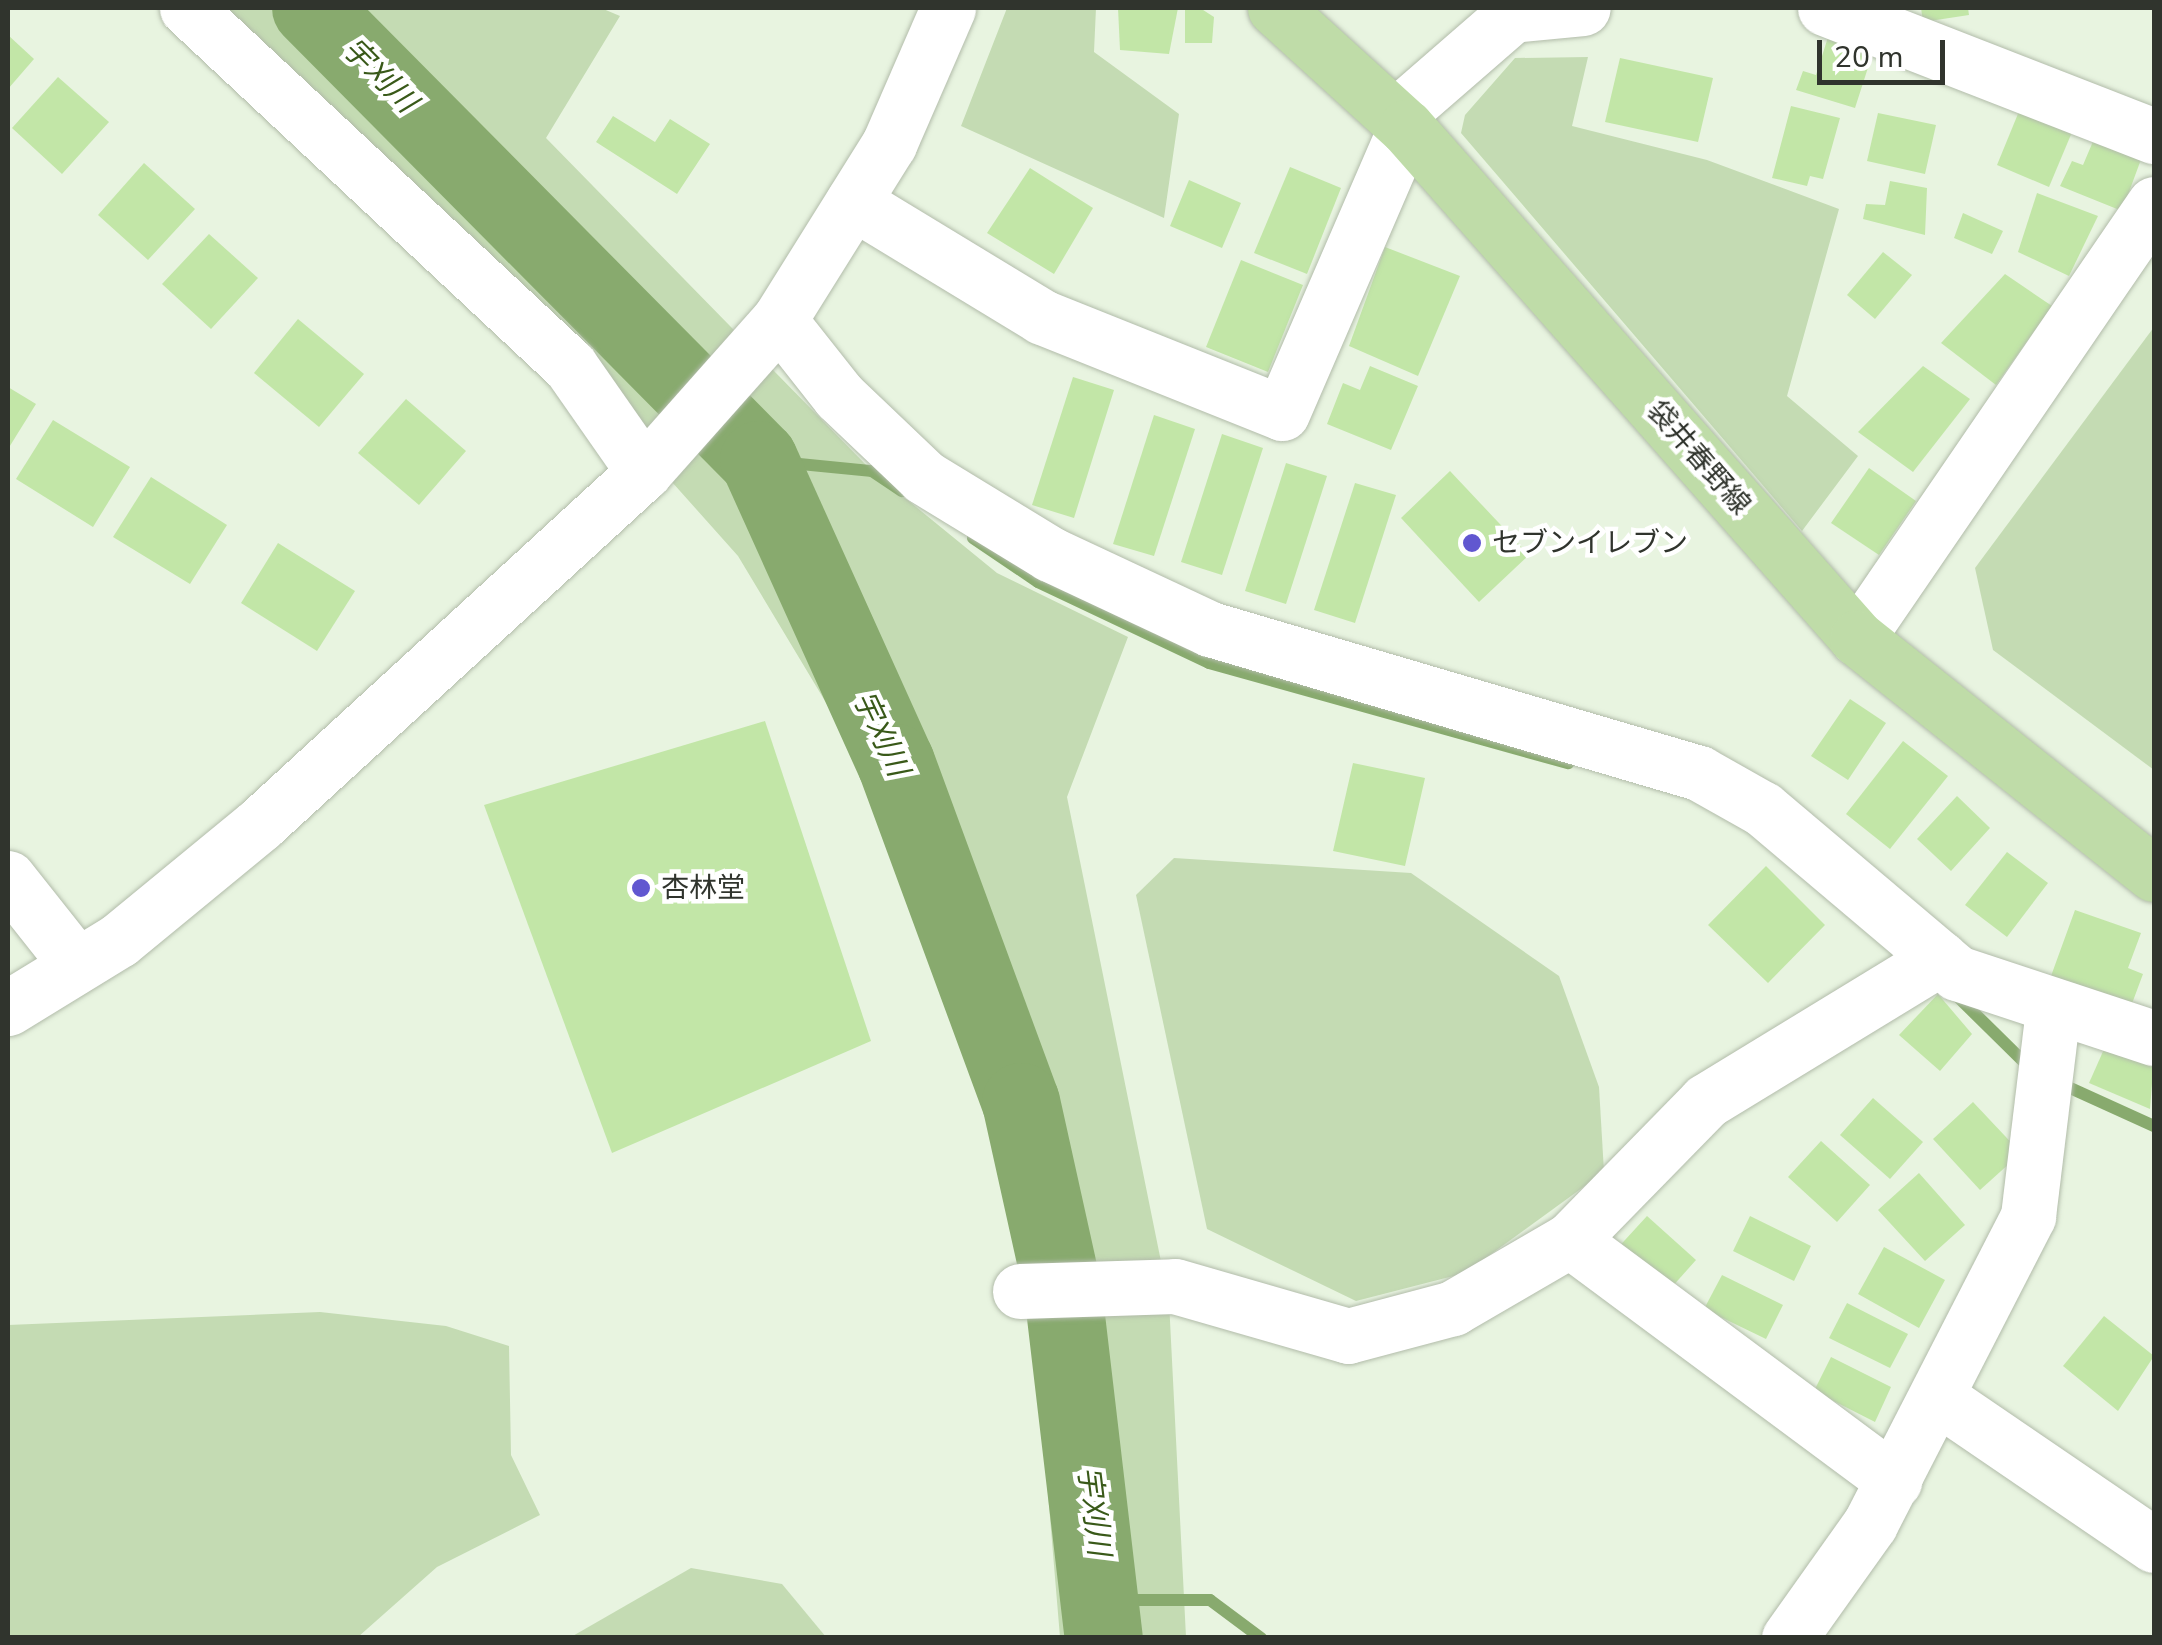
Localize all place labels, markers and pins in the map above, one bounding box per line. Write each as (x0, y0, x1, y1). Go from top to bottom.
place label: セブンイレブン (1492, 526, 1688, 560)
marker: セブンイレブン (1461, 532, 1483, 554)
place label: 杏林堂 (661, 871, 745, 905)
marker: 杏林堂 (630, 877, 652, 899)

